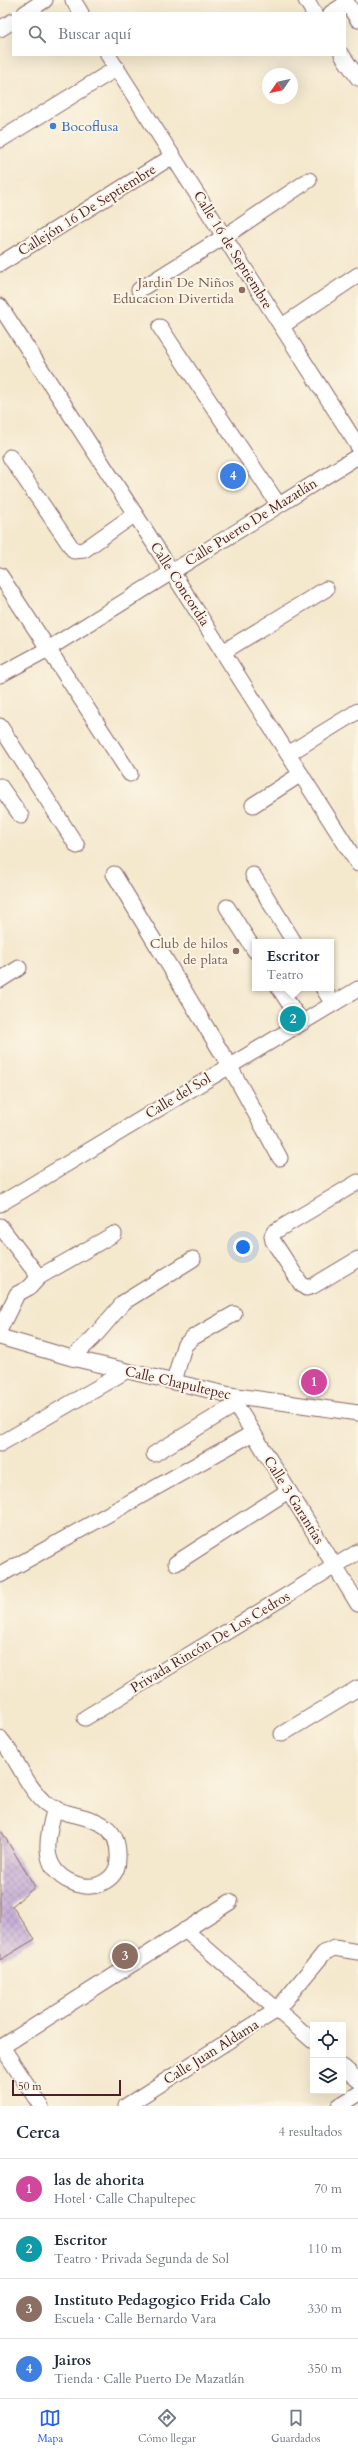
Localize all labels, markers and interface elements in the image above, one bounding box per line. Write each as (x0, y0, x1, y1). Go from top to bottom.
search box (12, 12, 346, 56)
icon: search (26, 23, 48, 45)
text: Buscar aquí (58, 24, 131, 44)
north arrow (262, 68, 298, 104)
place label: Bocoflusa (61, 117, 118, 136)
marker: Bocoflusa (48, 121, 58, 131)
street label: Callejón 16 De Septiembre (14, 160, 160, 260)
street label: Calle 16 de Septiembre (189, 187, 277, 313)
place label: Jardin De Niños Educacion Divertida (112, 273, 234, 308)
marker: Jardin De Niños Educacion Divertida (237, 285, 247, 295)
pin: 4 (220, 461, 246, 491)
street label: Calle Puerto De Mazatlán (181, 474, 321, 570)
street label: Calle Concordia (146, 538, 214, 630)
place label: Club de hilos de plata (150, 934, 228, 969)
popup (252, 939, 334, 991)
marker: Club de hilos de plata (231, 946, 241, 956)
text: Escritor (266, 946, 320, 966)
text: Teatro (266, 966, 303, 984)
pin: 2 (280, 1004, 306, 1034)
street label: Calle del Sol (142, 1069, 215, 1123)
your location (233, 1237, 253, 1257)
street label: Calle Chapultepec (123, 1362, 233, 1404)
pin: 1 (301, 1367, 327, 1397)
street label: Calle 3 Garantías (259, 1452, 329, 1548)
street label: Privada Rincón De Los Cedros (127, 1587, 294, 1697)
pin: 3 (112, 1941, 138, 1971)
street label: Calle Juan Aldama (160, 2015, 262, 2089)
map controls (310, 2022, 346, 2094)
button: locate (310, 2022, 346, 2058)
button: layers (310, 2058, 346, 2094)
scale bar (12, 2078, 121, 2097)
text: 50 m (18, 2079, 42, 2094)
text: Cerca (16, 2121, 60, 2144)
text: 4 resultados (278, 2123, 342, 2141)
text: las de ahorita (54, 2170, 144, 2190)
text: 1 (26, 2180, 32, 2198)
text: 70 m (314, 2180, 342, 2198)
text: Hotel · Calle Chapultepec (54, 2190, 196, 2208)
text: Escritor (54, 2230, 107, 2250)
text: 2 (26, 2240, 32, 2258)
text: 110 m (308, 2240, 342, 2258)
text: Teatro · Privada Segunda de Sol (54, 2250, 229, 2268)
text: Instituto Pedagogico Frida Calo (54, 2290, 271, 2310)
text: 3 (26, 2300, 32, 2318)
text: 330 m (308, 2300, 342, 2318)
text: Escuela · Calle Bernardo Vara (54, 2310, 216, 2328)
text: Jairos (54, 2350, 91, 2370)
text: 4 (26, 2360, 32, 2378)
text: 350 m (308, 2360, 342, 2378)
text: Tienda · Calle Puerto De Mazatlán (54, 2370, 245, 2388)
tab: Mapa (37, 2407, 63, 2446)
tab: Cómo llegar (138, 2407, 196, 2446)
tab: Guardados (271, 2407, 321, 2446)

